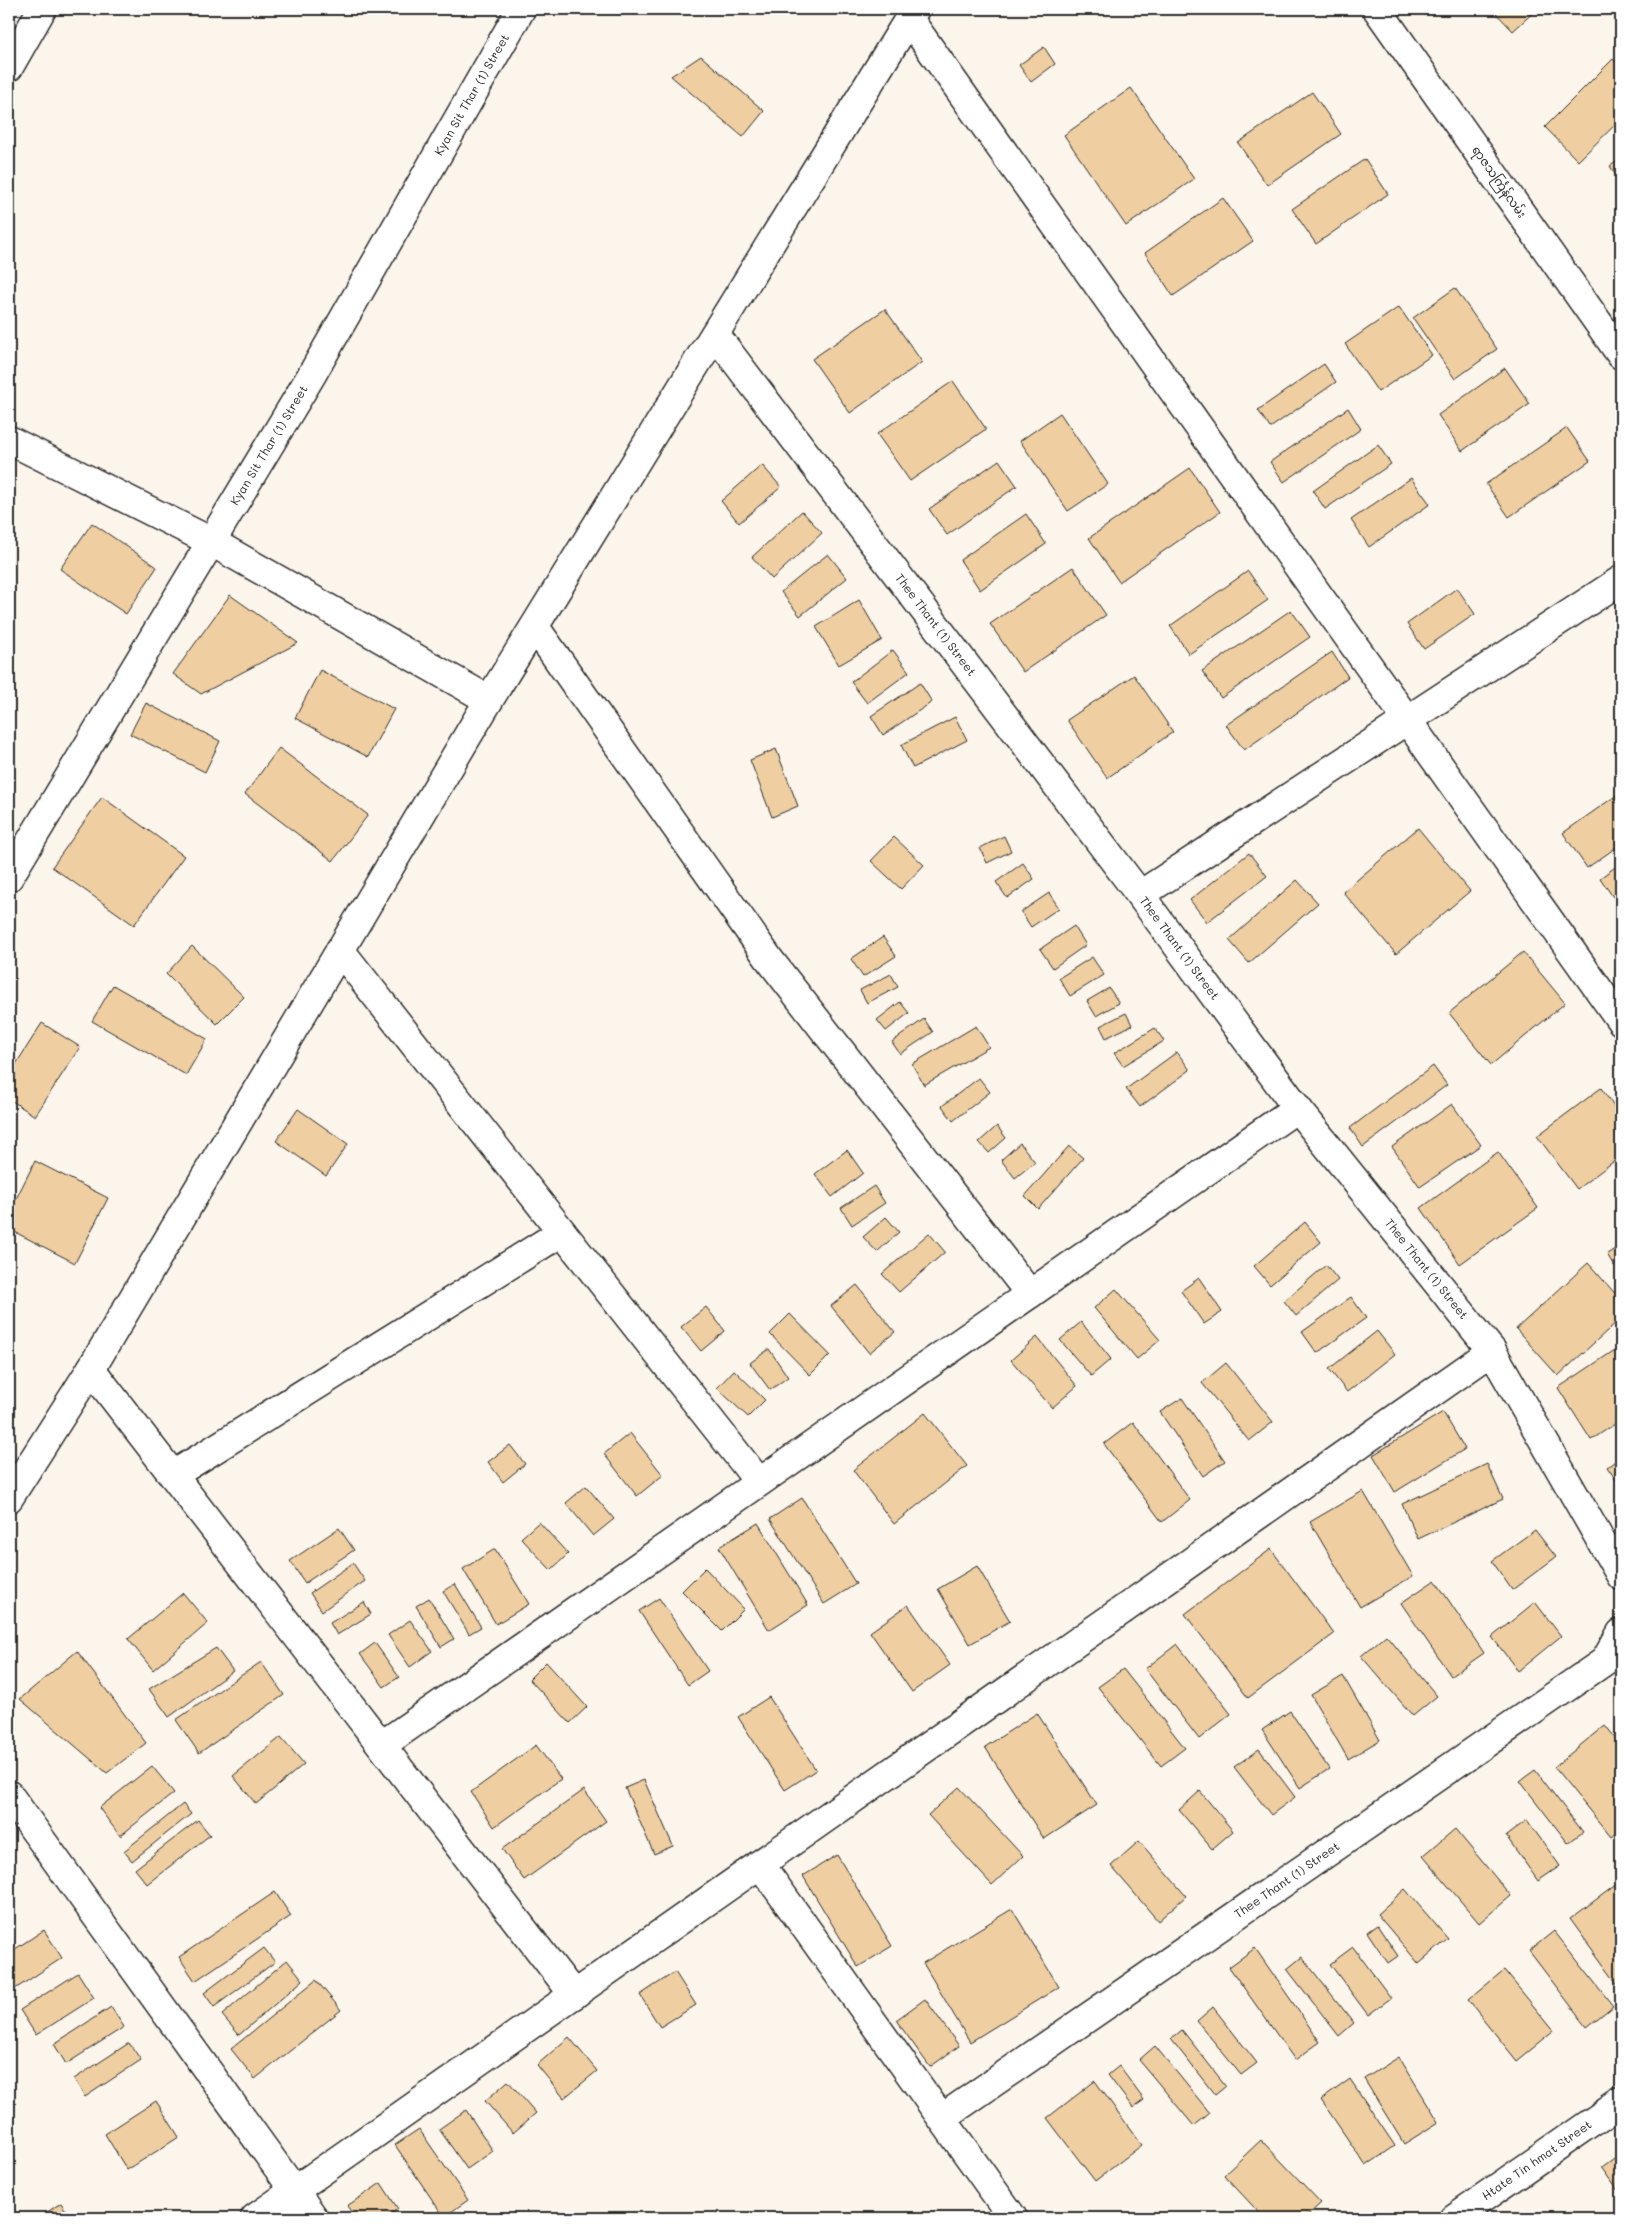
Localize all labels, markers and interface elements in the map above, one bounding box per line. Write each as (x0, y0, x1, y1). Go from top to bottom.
street label: Kyan Sit Thar (1) Street (430, 31, 512, 158)
street label: ရာဇသင်္ကြန်လမ်း (1467, 142, 1531, 222)
street label: Kyan Sit Thar (1) Street (226, 382, 311, 508)
street label: Thee Thant (1) Street (892, 570, 980, 679)
street label: Thee Thant (1) Street (1137, 893, 1223, 1003)
street label: Thee Thant (1) Street (1382, 1215, 1472, 1322)
street label: Thee Thant (1) Street (1231, 1837, 1342, 1921)
street label: Htate Tin hmat Street (1478, 2116, 1594, 2203)

